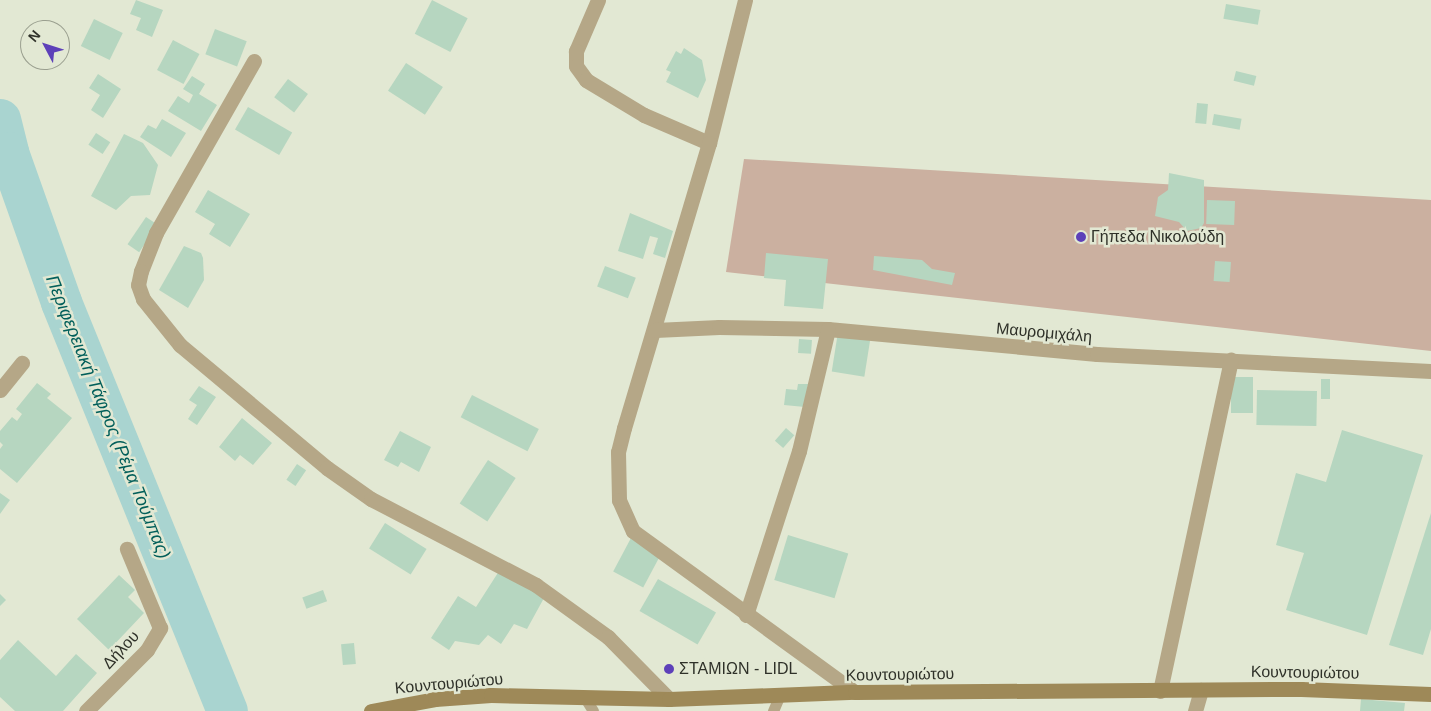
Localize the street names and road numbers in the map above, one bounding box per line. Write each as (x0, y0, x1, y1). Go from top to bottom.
street label: Μαυρομιχάλη (995, 319, 1093, 347)
street label: Δήλου (99, 627, 143, 673)
street label: Κουντουριώτου (1251, 662, 1359, 684)
street label: Κουντουριώτου (846, 664, 954, 686)
street label: Κουντουριώτου (394, 670, 504, 698)

